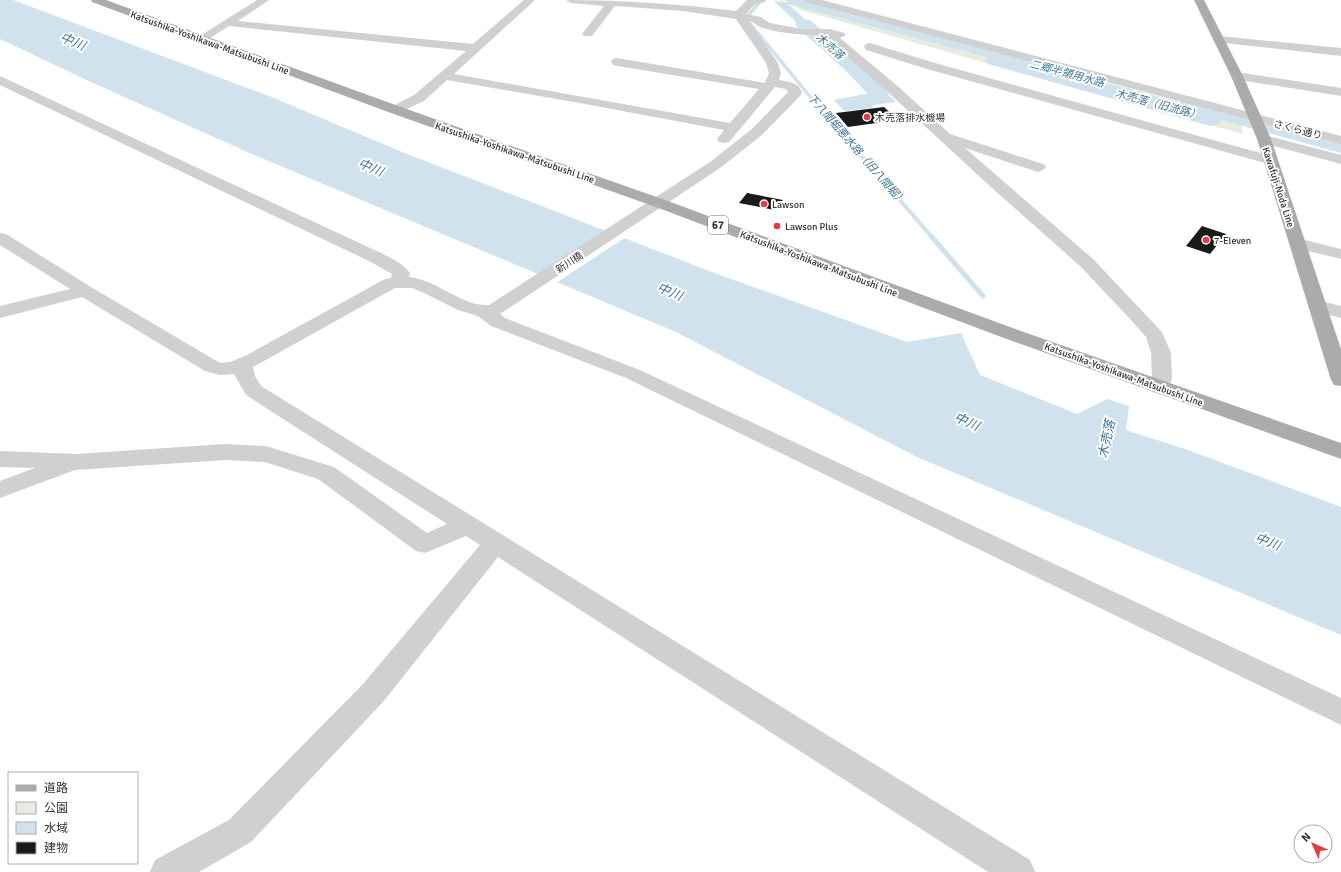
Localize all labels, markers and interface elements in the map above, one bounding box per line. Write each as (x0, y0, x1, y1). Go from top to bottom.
street label: Katsushika-Yoshikawa-Matsubushi Line (129, 9, 291, 77)
water label: 中川 (58, 29, 90, 55)
water label: 木売落 (813, 31, 848, 63)
water label: 二郷半領用水路 (1028, 57, 1107, 90)
water label: 木売落（旧流路） (1114, 87, 1202, 122)
water label: 下八間堀悪水路（旧八間堀） (805, 91, 908, 208)
marker: 木売落排水機場 (862, 112, 872, 122)
place label: 木売落排水機場 (875, 112, 945, 124)
street label: さくら通り (1272, 118, 1323, 142)
street label: Katsushika-Yoshikawa-Matsubushi Line (433, 120, 596, 186)
street label: Kawafuji-Noda Line (1259, 146, 1297, 229)
water label: 中川 (356, 155, 388, 181)
marker: Lawson (759, 199, 769, 209)
place label: Lawson (772, 199, 804, 211)
road number: 67 (708, 216, 728, 234)
marker: Lawson Plus (772, 221, 782, 231)
place label: Lawson Plus (785, 221, 838, 233)
street label: Katsushika-Yoshikawa-Matsubushi Line (738, 228, 899, 300)
marker: 7-Eleven (1201, 235, 1211, 245)
place label: 7-Eleven (1214, 235, 1251, 247)
street label: 新川橋 (554, 250, 585, 276)
water label: 中川 (655, 280, 687, 305)
street label: Katsushika-Yoshikawa-Matsubushi Line (1043, 341, 1205, 409)
water label: 中川 (951, 409, 984, 435)
water label: 木売落 (1095, 417, 1119, 460)
water label: 中川 (1253, 530, 1285, 555)
legend (8, 772, 138, 864)
text: 道路 (44, 781, 68, 796)
text: 公園 (44, 801, 68, 816)
text: 水域 (44, 821, 68, 836)
north arrow (1293, 824, 1333, 864)
text: N (1299, 830, 1314, 845)
text: 建物 (44, 841, 68, 856)

